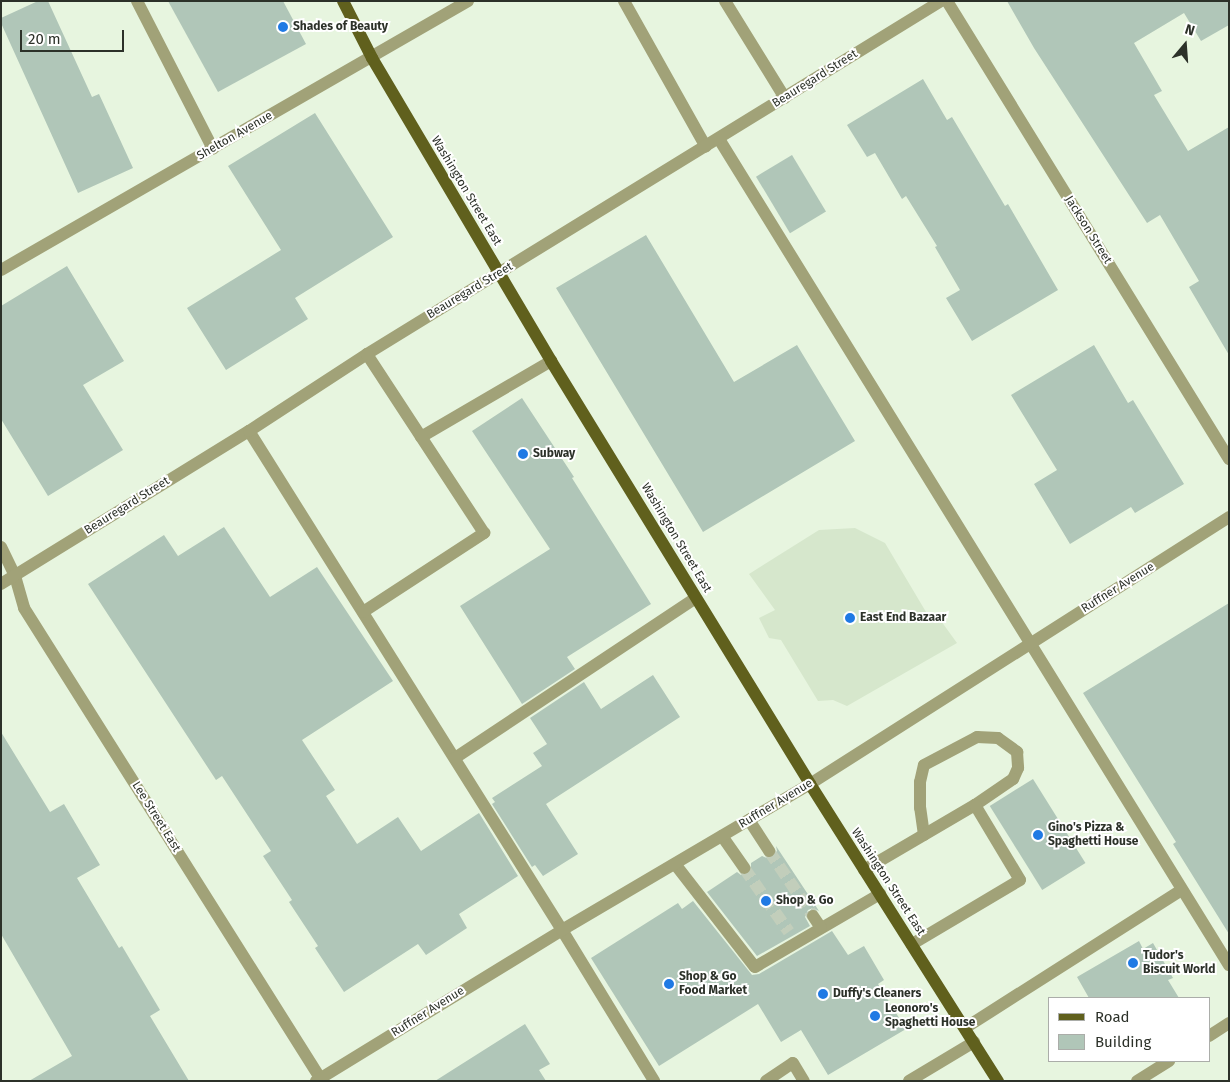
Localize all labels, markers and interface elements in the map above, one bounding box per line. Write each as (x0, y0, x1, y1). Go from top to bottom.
scale bar (22, 20, 126, 52)
place label: Shades of Beauty (293, 20, 388, 34)
north arrow (1160, 20, 1210, 70)
marker: Shades of Beauty (277, 21, 289, 33)
text: N (1183, 21, 1197, 40)
text: 20 m (28, 30, 61, 48)
street label: Beauregard Street (770, 47, 860, 111)
street label: Shelton Avenue (195, 109, 275, 163)
street label: Washington Street East (428, 134, 504, 248)
street label: Jackson Street (1061, 193, 1115, 267)
street label: Beauregard Street (424, 260, 516, 322)
place label: Subway (533, 447, 575, 461)
marker: Subway (517, 448, 529, 460)
street label: Beauregard Street (82, 474, 172, 538)
street label: Washington Street East (638, 481, 714, 595)
street label: Ruffner Avenue (1079, 560, 1157, 616)
place label: East End Bazaar (860, 611, 946, 625)
marker: East End Bazaar (844, 612, 856, 624)
street label: Ruffner Avenue (737, 776, 815, 832)
street label: Lee Street East (129, 779, 183, 855)
place label: Gino's Pizza & Spaghetti House (1048, 821, 1138, 849)
street label: Washington Street East (848, 826, 928, 938)
marker: Gino's Pizza & Spaghetti House (1032, 829, 1044, 841)
place label: Shop & Go (776, 894, 834, 908)
marker: Shop & Go (760, 895, 772, 907)
place label: Tudor's Biscuit World (1143, 949, 1216, 977)
marker: Tudor's Biscuit World (1127, 957, 1139, 969)
place label: Shop & Go Food Market (679, 970, 747, 998)
marker: Shop & Go Food Market (663, 978, 675, 990)
street label: Ruffner Avenue (389, 984, 467, 1040)
place label: Duffy's Cleaners (833, 987, 921, 1001)
marker: Duffy's Cleaners (817, 988, 829, 1000)
legend (1048, 997, 1210, 1062)
place label: Leonoro's Spaghetti House (885, 1002, 975, 1030)
text: Road (1095, 1008, 1130, 1026)
marker: Leonoro's Spaghetti House (869, 1010, 881, 1022)
text: Building (1095, 1033, 1151, 1051)

